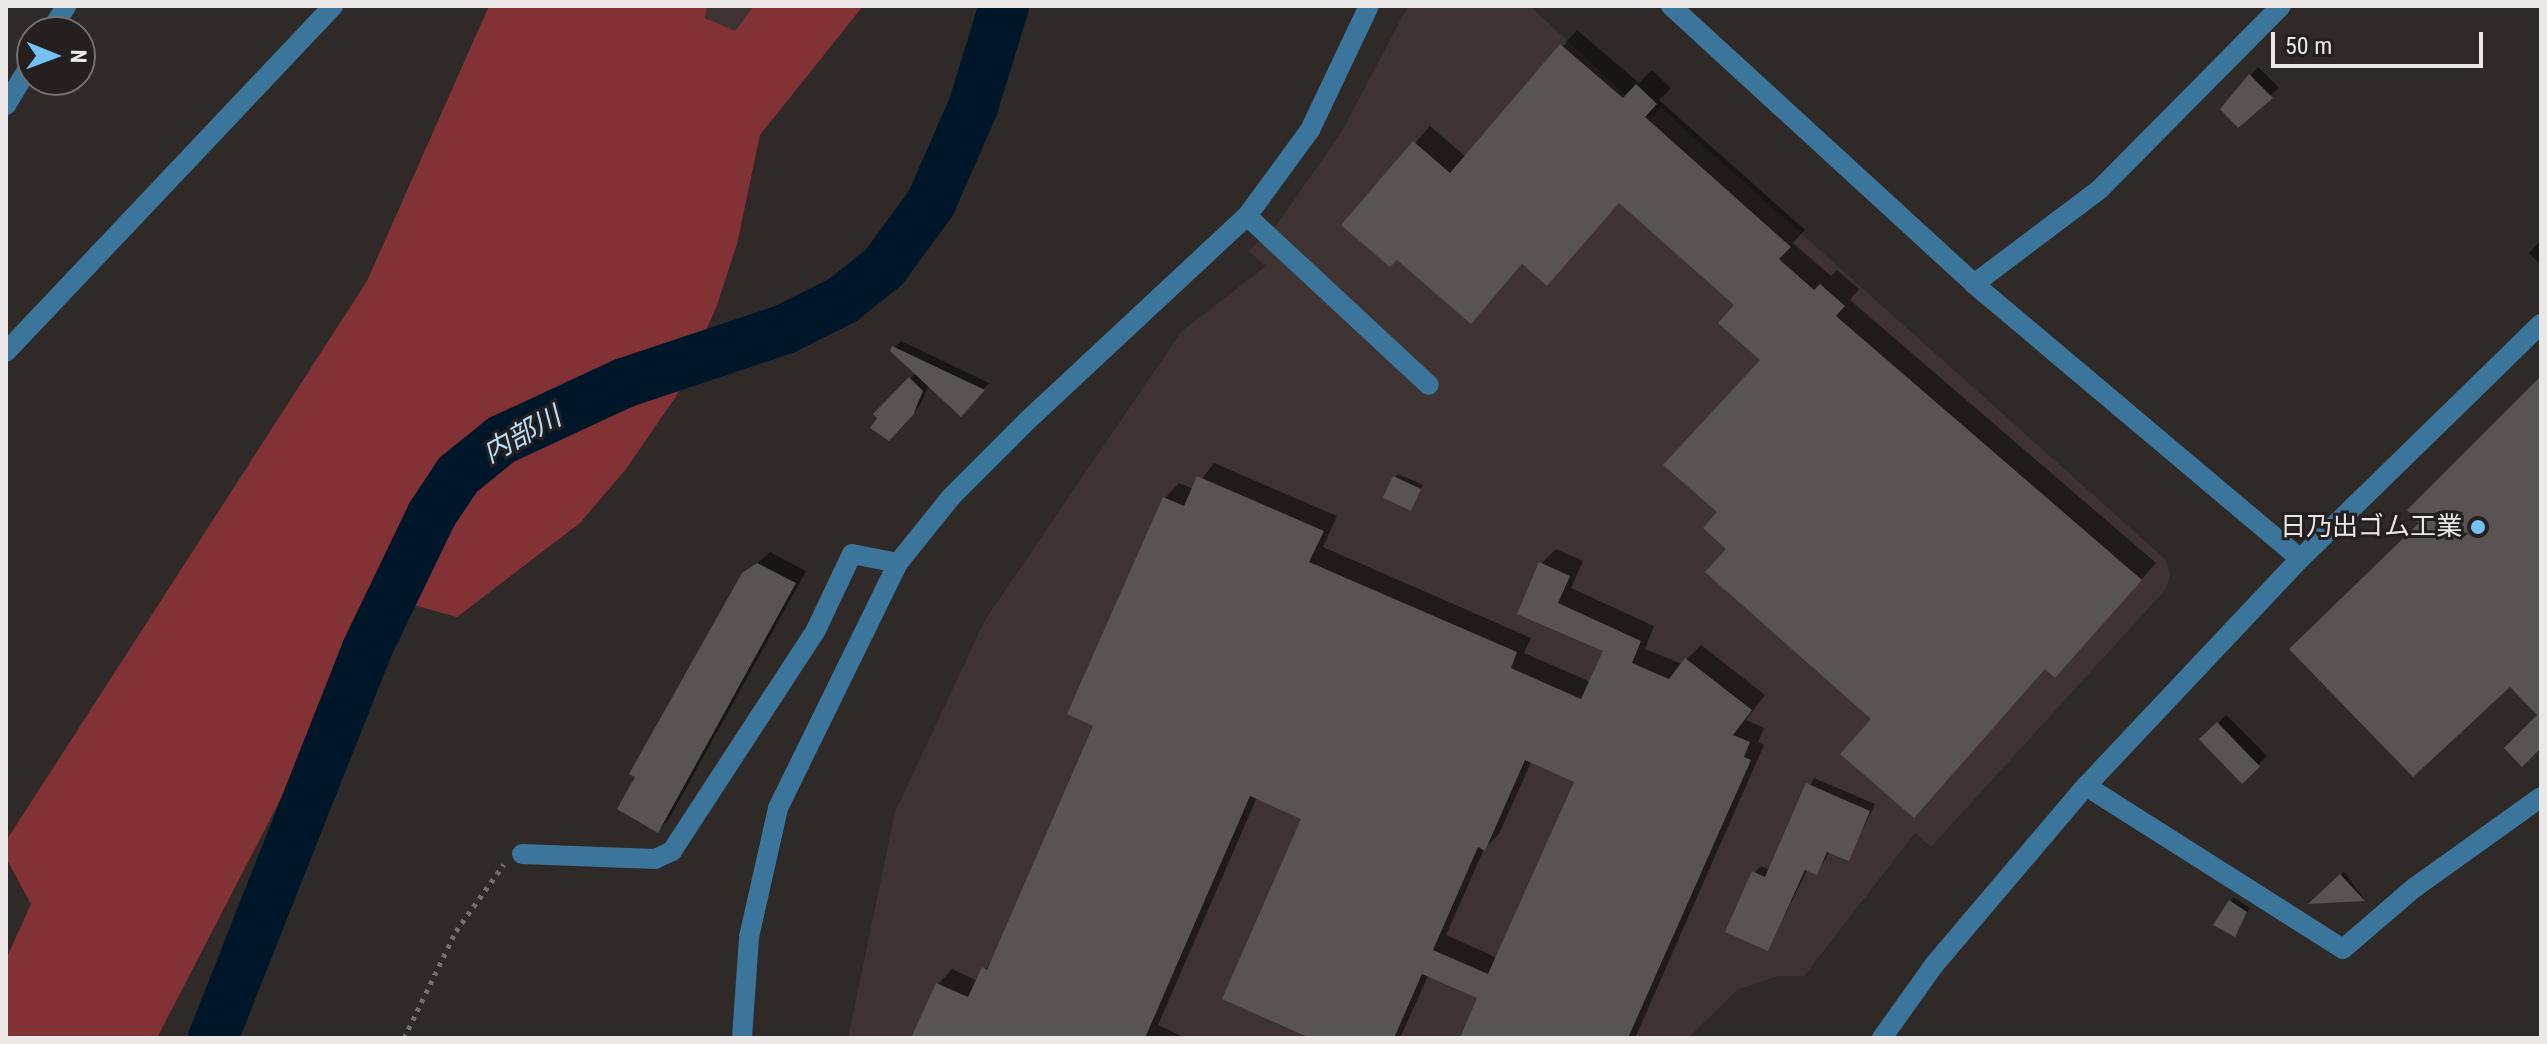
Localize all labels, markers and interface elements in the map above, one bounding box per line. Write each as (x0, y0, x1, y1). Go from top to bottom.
north arrow (16, 16, 96, 96)
scale bar (2275, 16, 2487, 66)
text: 50 m (2285, 32, 2332, 60)
text: N (66, 49, 91, 63)
water label: 内部川 (477, 400, 567, 470)
place label: 日乃出ゴム工業 (2280, 511, 2462, 543)
marker: 日乃出ゴム工業 (2469, 518, 2487, 536)

